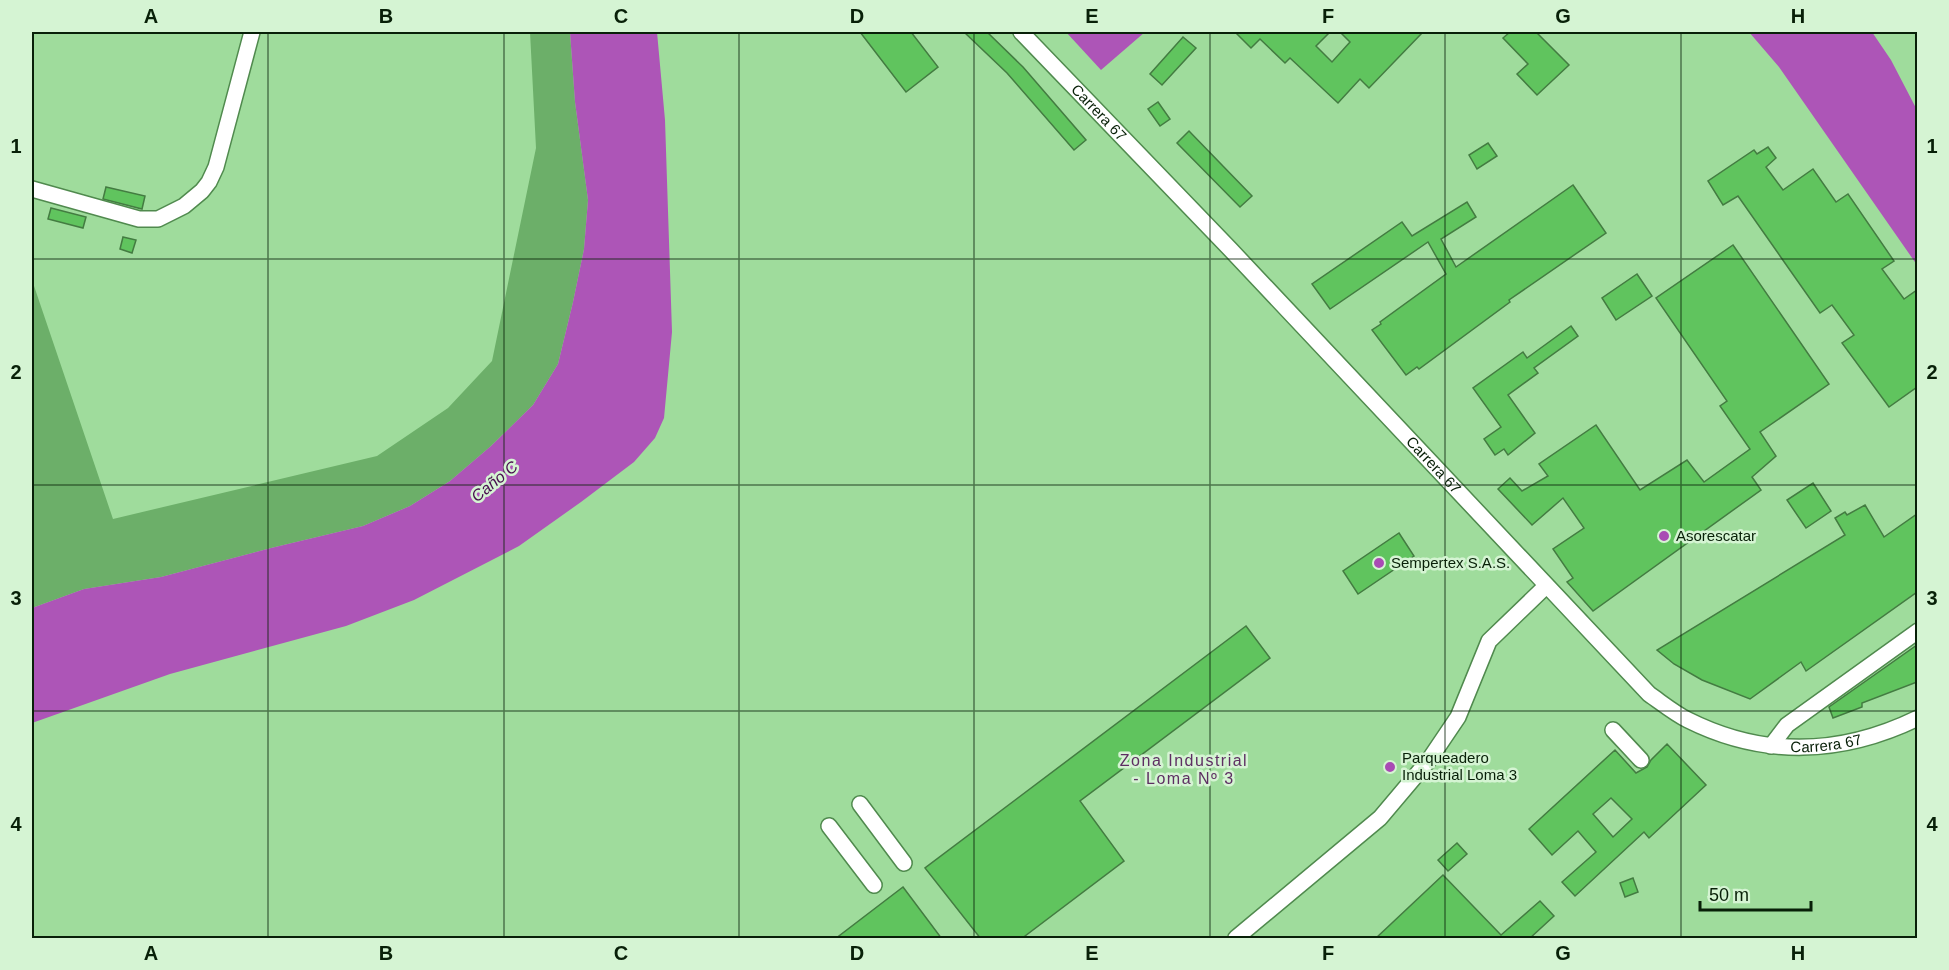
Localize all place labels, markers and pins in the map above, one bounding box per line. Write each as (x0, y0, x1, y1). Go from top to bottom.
place label: Asorescatar (1676, 527, 1756, 544)
marker: Asorescatar (1657, 529, 1671, 543)
place label: Sempertex S.A.S. (1391, 554, 1510, 571)
marker: Sempertex S.A.S. (1372, 556, 1386, 570)
place label: Parqueadero Industrial Loma 3 (1402, 749, 1517, 783)
marker: Parqueadero Industrial Loma 3 (1383, 760, 1397, 774)

